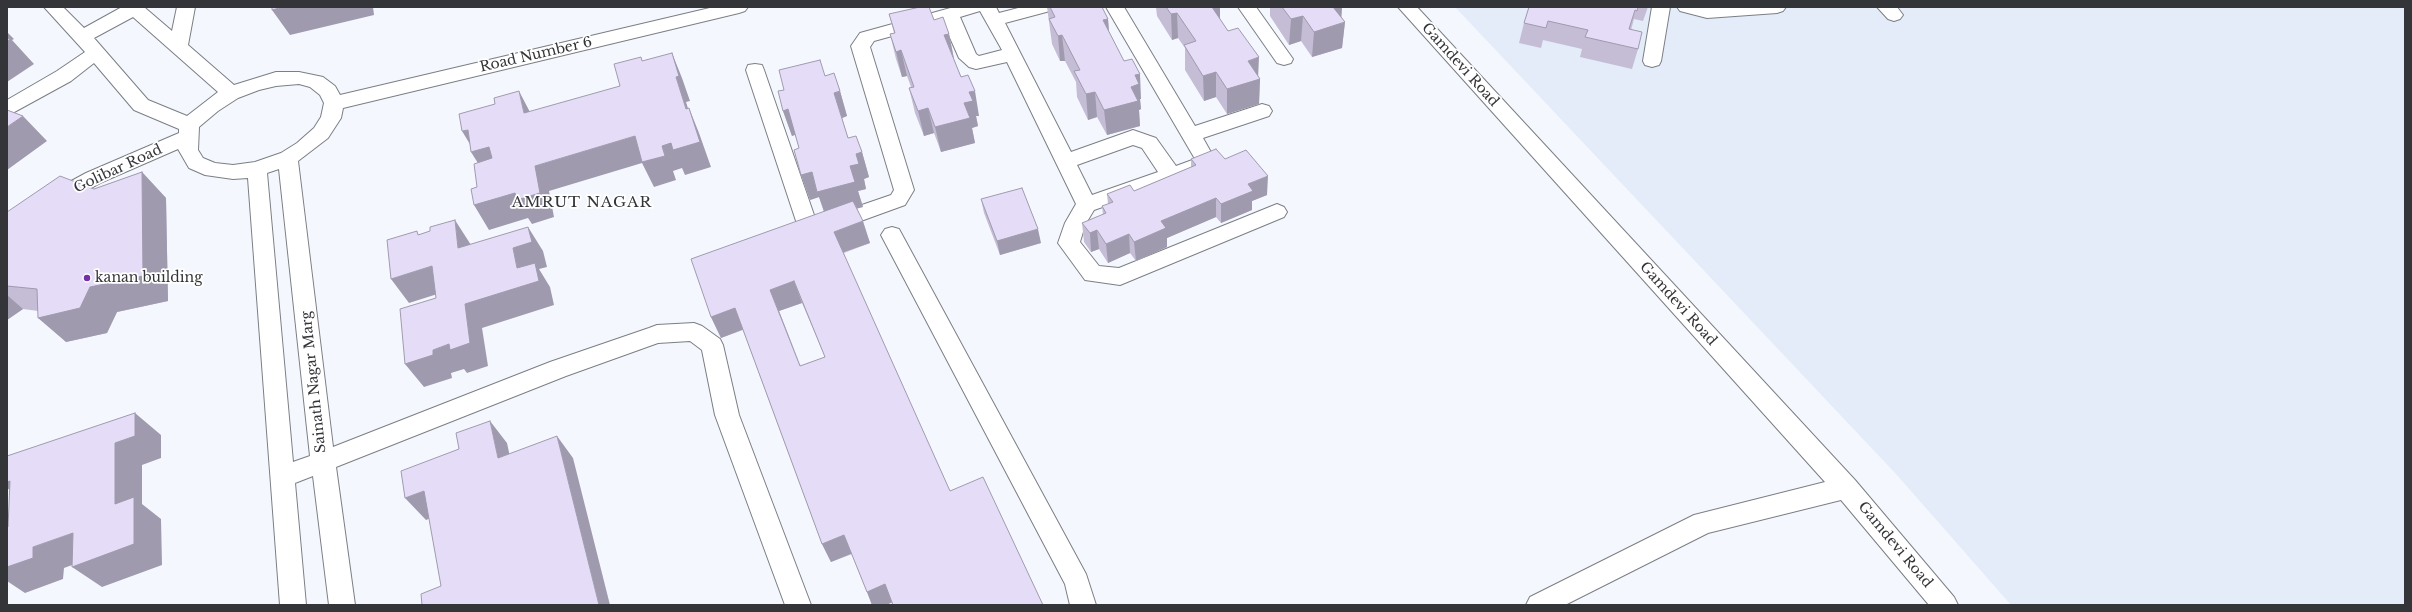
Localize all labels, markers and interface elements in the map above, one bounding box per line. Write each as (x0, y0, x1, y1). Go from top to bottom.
street label: Gamdevi Road (1418, 20, 1502, 110)
street label: Road Number 6 (478, 34, 594, 76)
street label: Golibar Road (71, 141, 165, 197)
district label: AMRUT NAGAR (512, 194, 652, 212)
street label: Gamdevi Road (1636, 259, 1720, 349)
place label: kanan building (95, 270, 203, 286)
marker: kanan building (82, 273, 92, 283)
street label: Sainath Nagar Marg (298, 310, 330, 454)
street label: Gamdevi Road (1854, 499, 1936, 591)

